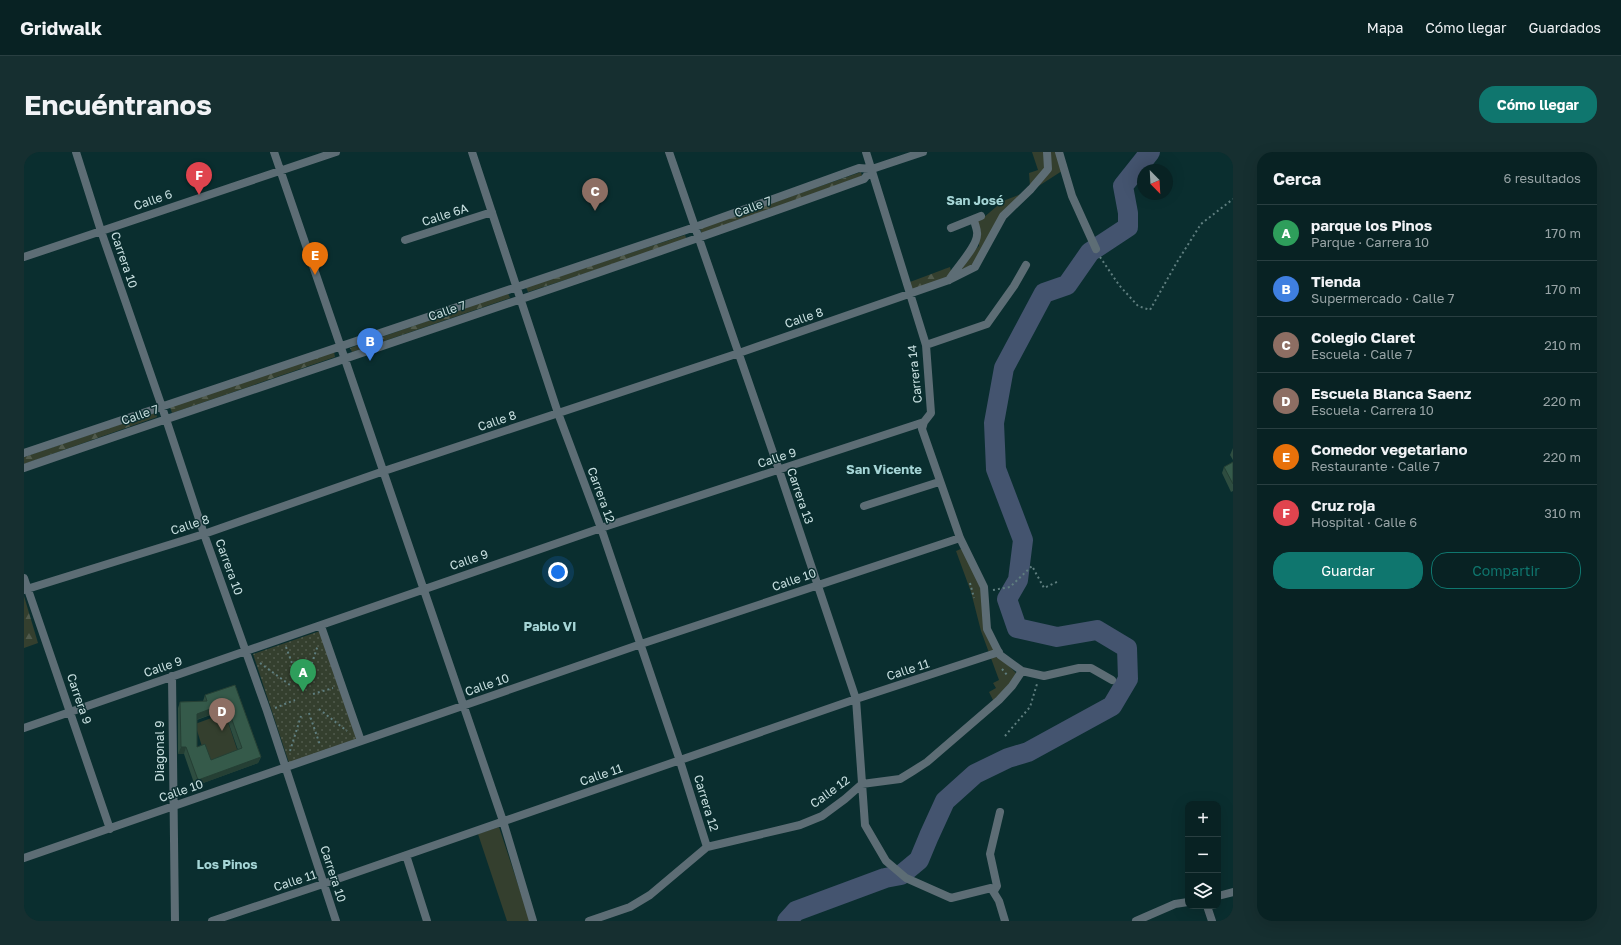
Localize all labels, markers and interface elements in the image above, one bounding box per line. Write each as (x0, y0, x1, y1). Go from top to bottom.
text: Gridwalk (20, 16, 102, 39)
text: Mapa (1367, 19, 1403, 36)
text: Cómo llegar (1425, 19, 1506, 36)
text: Guardados (1528, 19, 1601, 36)
button: Cómo llegar (1479, 86, 1597, 123)
text: Encuéntranos (24, 88, 212, 121)
pin: F (186, 162, 212, 195)
north arrow (1137, 164, 1173, 200)
text: Cerca (1273, 168, 1321, 189)
text: 6 resultados (1504, 170, 1581, 186)
pin: C (582, 178, 608, 211)
street label: Calle 6 (132, 186, 174, 213)
district label: San José (946, 192, 1004, 208)
street label: Calle 7 (732, 193, 774, 220)
street label: Calle 6A (420, 200, 470, 229)
text: parque los Pinos (1311, 216, 1432, 234)
text: A (1281, 225, 1291, 241)
text: 170 m (1545, 225, 1581, 241)
street label: Carrera 10 (108, 230, 141, 290)
text: Parque · Carrera 10 (1311, 234, 1429, 250)
pin: E (302, 242, 328, 275)
text: Tienda (1311, 272, 1361, 290)
text: B (1281, 281, 1291, 297)
text: 170 m (1545, 281, 1581, 297)
text: Supermercado · Calle 7 (1311, 290, 1454, 306)
street label: Calle 7 (426, 297, 468, 324)
street label: Calle 8 (783, 304, 825, 331)
pin: B (357, 328, 383, 361)
text: Colegio Claret (1311, 328, 1415, 346)
text: C (1281, 337, 1291, 353)
text: 210 m (1544, 337, 1581, 353)
street label: Carrera 14 (904, 344, 925, 404)
text: Escuela · Calle 7 (1311, 346, 1412, 362)
text: Escuela Blanca Saenz (1311, 384, 1471, 402)
text: D (1281, 393, 1291, 409)
text: 220 m (1543, 393, 1581, 409)
street label: Calle 7 (119, 401, 161, 428)
text: Escuela · Carrera 10 (1311, 402, 1434, 418)
street label: Calle 8 (476, 407, 518, 434)
text: Comedor vegetariano (1311, 440, 1467, 458)
street label: Calle 9 (756, 444, 798, 471)
text: E (1282, 449, 1290, 465)
text: 220 m (1543, 449, 1581, 465)
text: Restaurante · Calle 7 (1311, 458, 1440, 474)
district label: San Vicente (846, 461, 922, 477)
street label: Carrera 12 (584, 465, 618, 525)
street label: Carrera 13 (784, 466, 817, 526)
text: Cruz roja (1311, 496, 1375, 514)
text: F (1282, 505, 1290, 521)
text: 310 m (1544, 505, 1581, 521)
street label: Calle 8 (169, 511, 211, 538)
text: Hospital · Calle 6 (1311, 514, 1417, 530)
street label: Carrera 10 (212, 537, 247, 597)
street label: Calle 9 (448, 546, 490, 573)
button: Guardar (1273, 552, 1423, 589)
button: Compartir (1431, 552, 1581, 589)
your location (548, 562, 568, 582)
street label: Calle 10 (770, 565, 818, 594)
district label: Pablo VI (523, 618, 577, 634)
street label: Calle 9 (142, 653, 184, 680)
street label: Calle 11 (885, 656, 931, 683)
pin: A (290, 659, 316, 692)
street label: Calle 10 (463, 670, 511, 699)
street label: Carrera 9 (64, 671, 95, 726)
pin: D (209, 698, 235, 731)
street label: Diagonal 9 (152, 720, 167, 782)
street label: Calle 11 (578, 760, 624, 789)
street label: Calle 12 (807, 772, 852, 811)
street label: Carrera 12 (691, 773, 722, 833)
street label: Calle 10 (157, 776, 205, 805)
map controls (1185, 801, 1221, 909)
button: + (1185, 801, 1221, 837)
button: − (1185, 837, 1221, 873)
street label: Carrera 10 (317, 844, 350, 904)
district label: Los Pinos (197, 856, 257, 872)
street label: Calle 11 (272, 867, 318, 894)
button: layers (1185, 873, 1221, 909)

